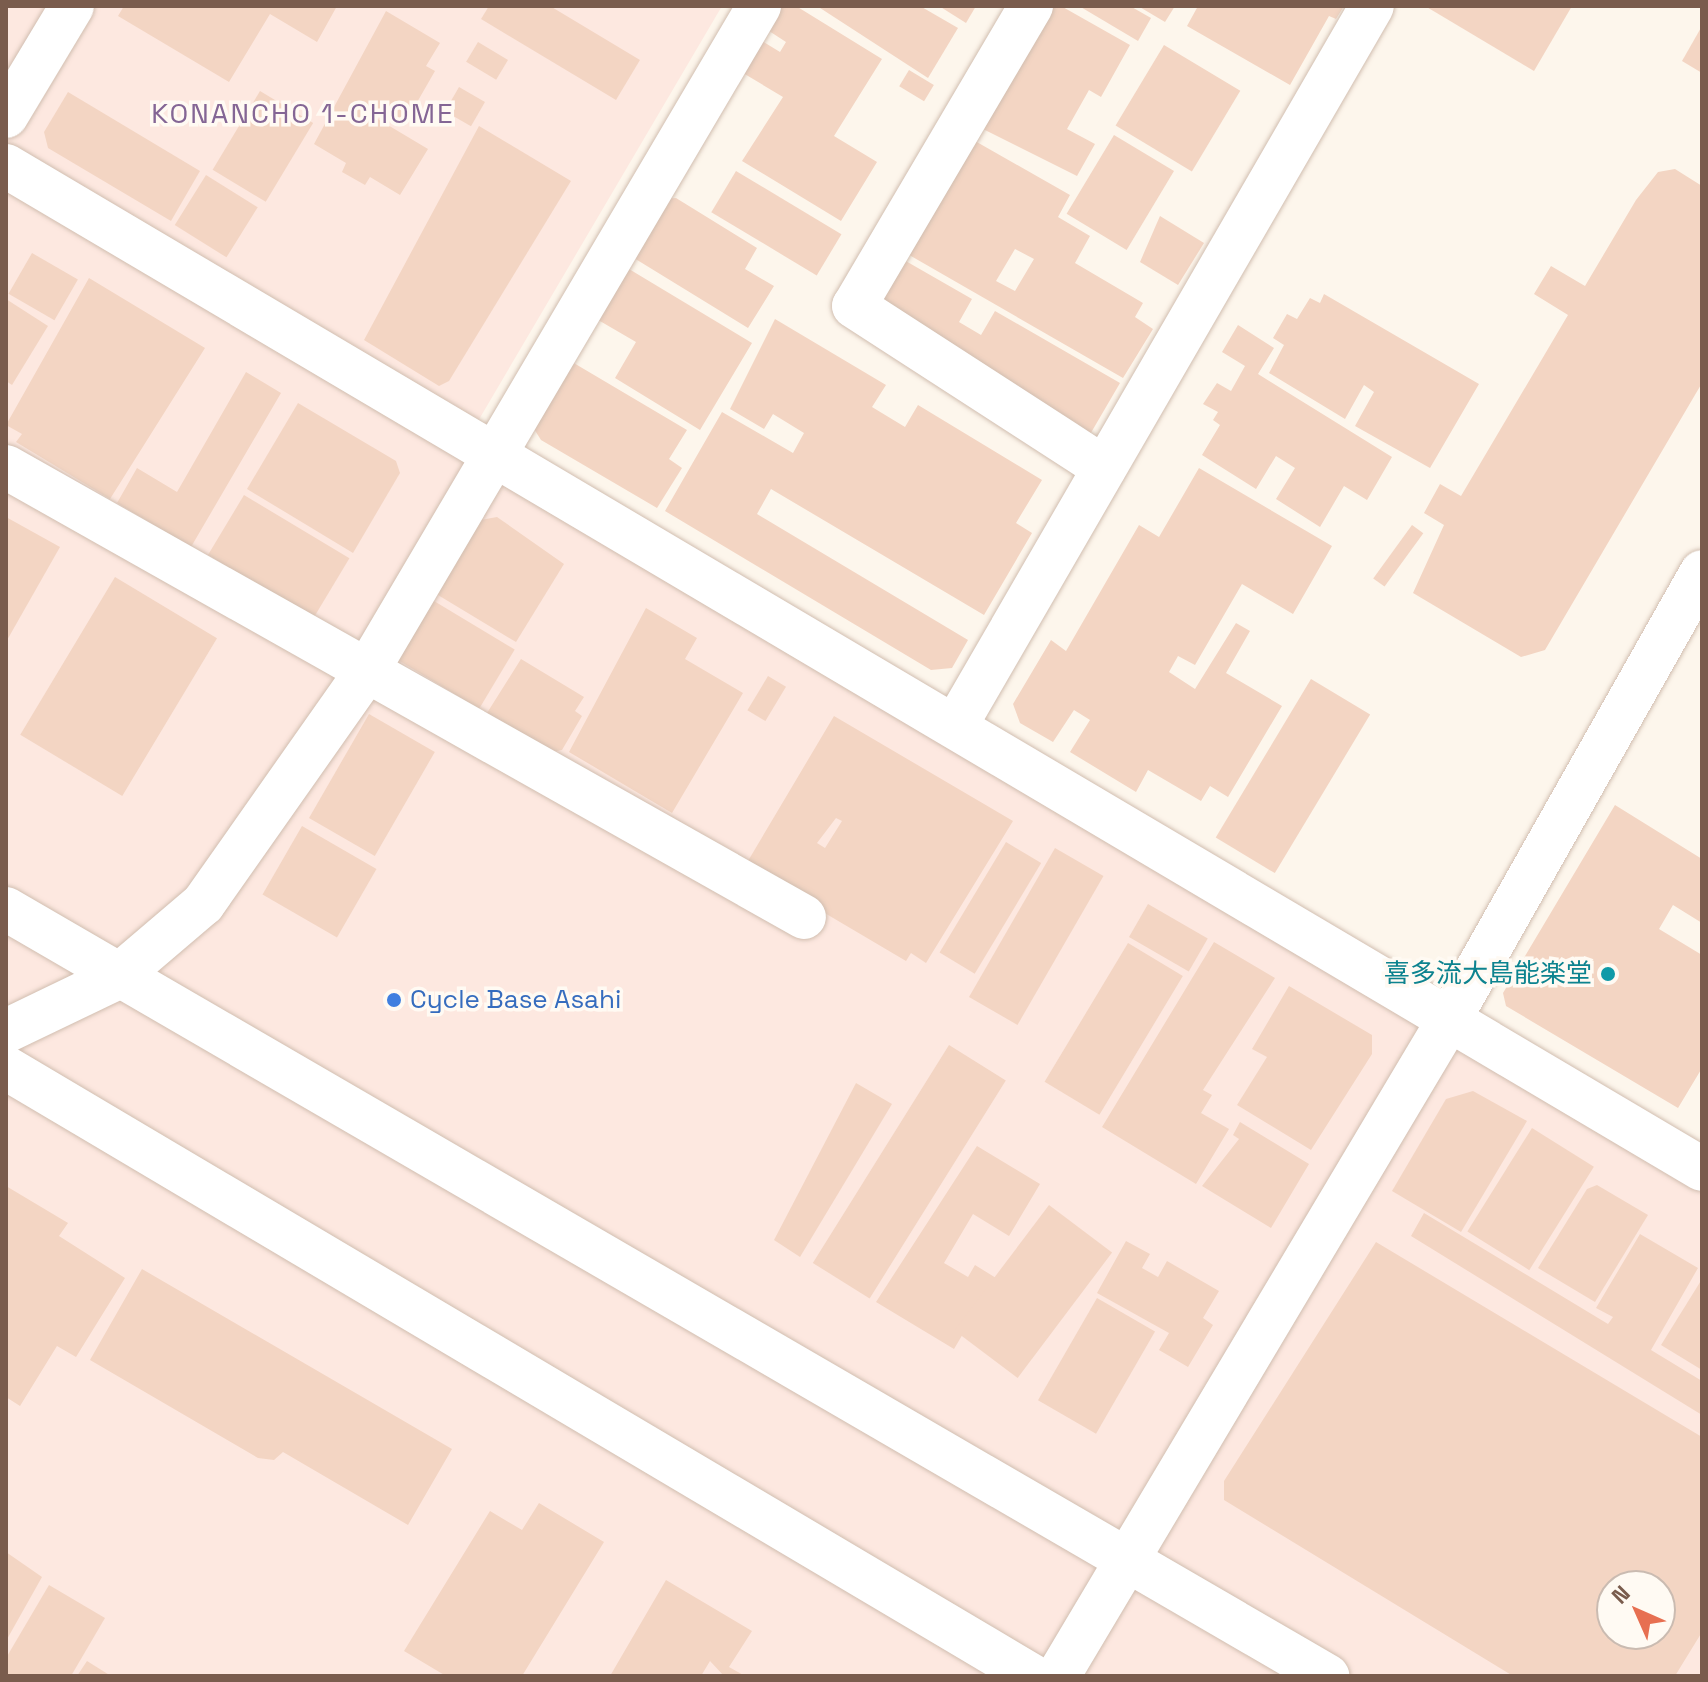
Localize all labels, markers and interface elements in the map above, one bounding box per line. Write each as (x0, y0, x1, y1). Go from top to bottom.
district label: KONANCHO 1-CHOME (151, 96, 455, 130)
place label: 喜多流大島能楽堂 (1384, 958, 1592, 990)
marker: 喜多流大島能楽堂 (1599, 965, 1617, 983)
place label: Cycle Base Asahi (410, 984, 622, 1016)
marker: Cycle Base Asahi (385, 991, 403, 1009)
north arrow (1596, 1570, 1676, 1650)
text: N (1605, 1579, 1636, 1610)

